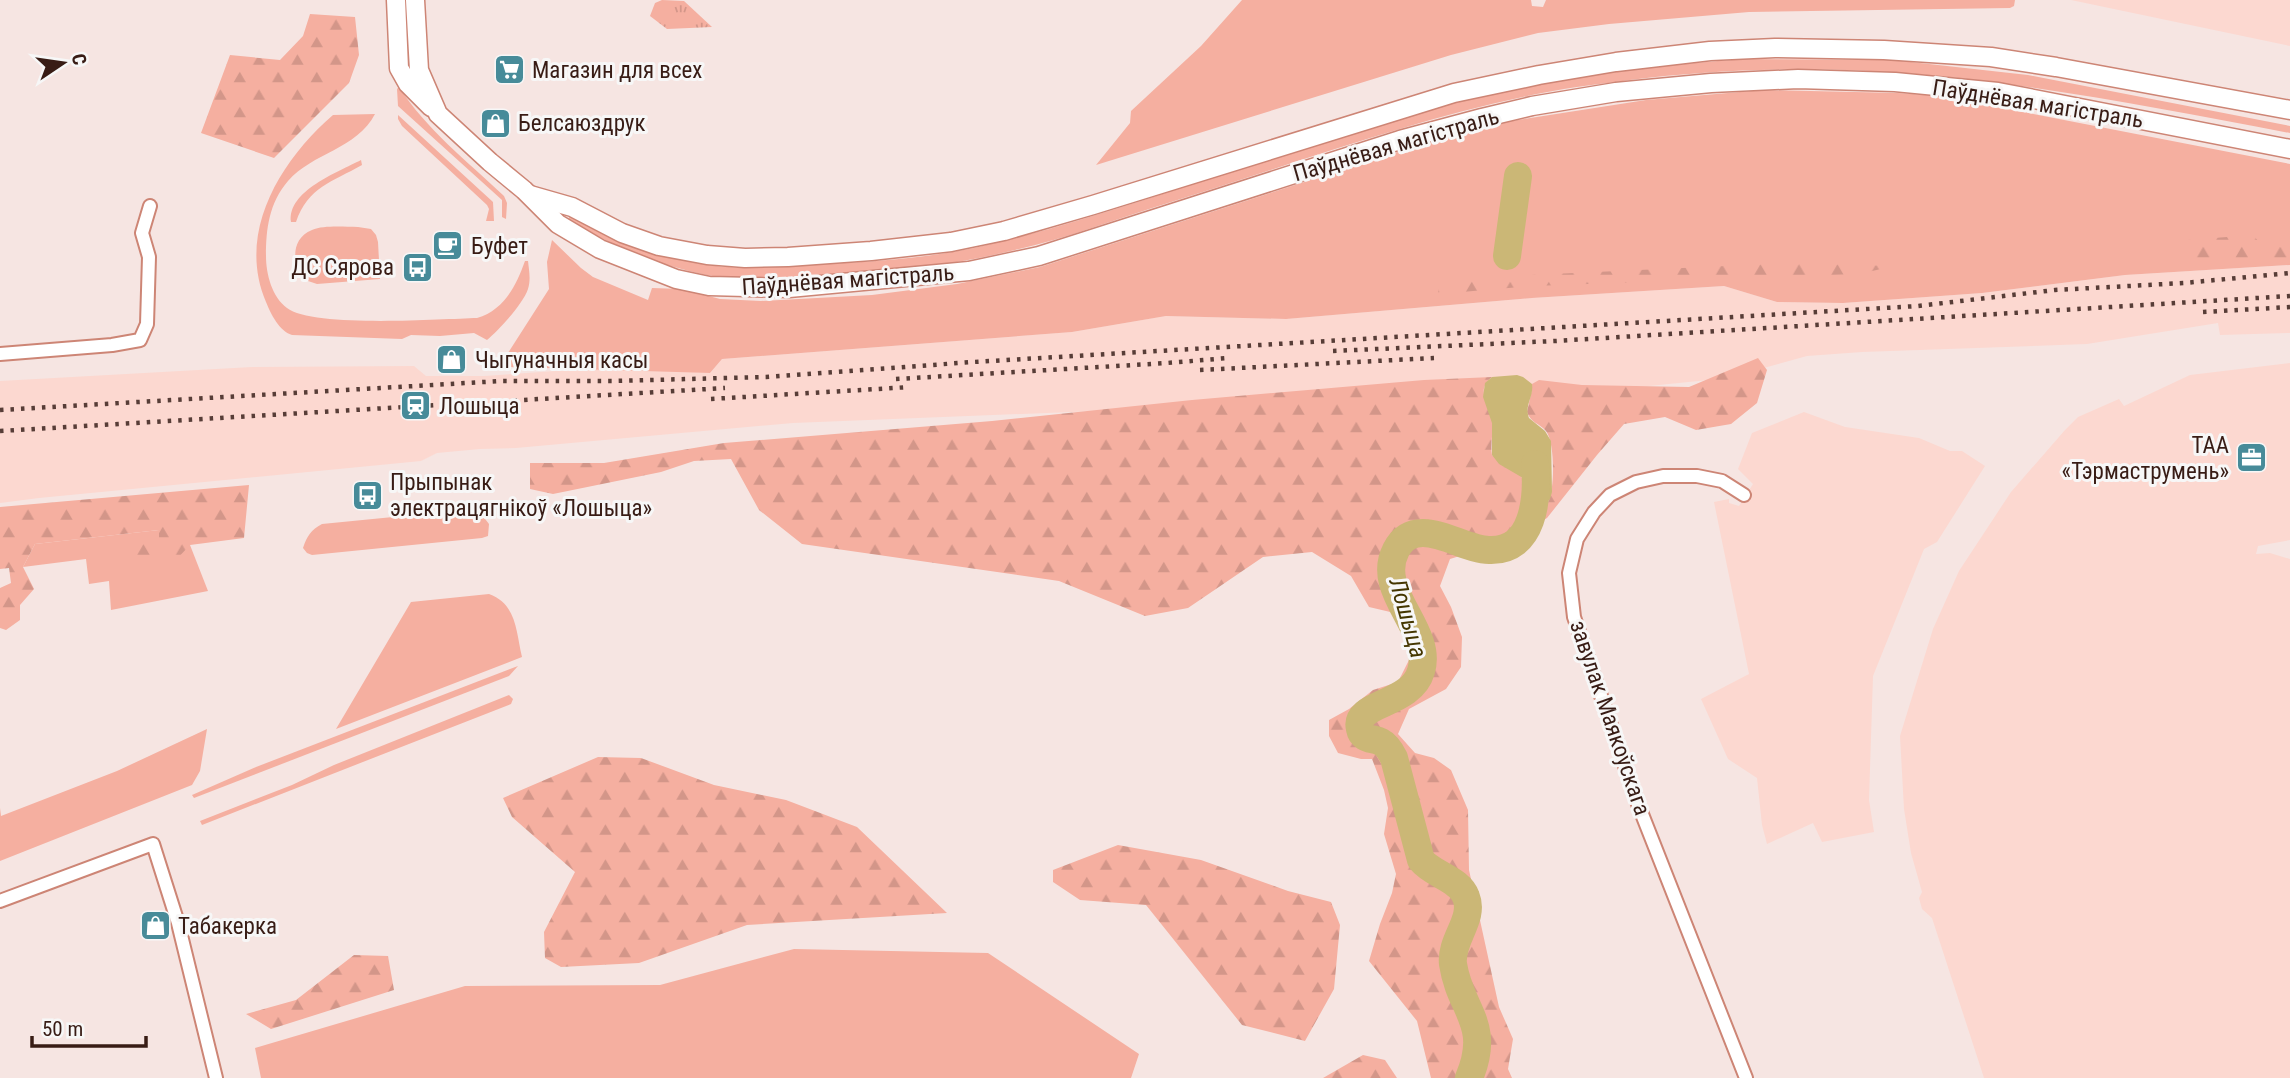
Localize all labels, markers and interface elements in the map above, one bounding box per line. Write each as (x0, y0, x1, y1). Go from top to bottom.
north arrow (28, 28, 98, 98)
text: С (67, 51, 92, 67)
supermarket icon: Магазин для всех (492, 53, 526, 87)
place label: Магазин для всех (532, 57, 702, 84)
street label: Паўднёвая магістраль (1931, 74, 2145, 134)
street label: Паўднёвая магістраль (1290, 103, 1502, 187)
shop icon: Белсаюздрук (478, 106, 512, 140)
place label: Белсаюздрук (518, 110, 646, 137)
cafe icon: Буфет (431, 229, 465, 263)
place label: Буфет (471, 233, 528, 260)
bus stop icon: ДС Сярова (400, 250, 434, 284)
place label: ДС Сярова (291, 254, 394, 281)
street label: Паўднёвая магістраль (741, 259, 955, 301)
shop icon: Чыгуначныя касы (435, 343, 469, 377)
place label: Чыгуначныя касы (475, 347, 648, 374)
station icon: Лошыца (399, 389, 433, 423)
place label: Лошыца (439, 393, 520, 420)
place label: ТАА «Тэрмаструмень» (2062, 432, 2229, 485)
office icon: ТАА «Тэрмаструмень» (2235, 441, 2269, 475)
place label: Прыпынак электрацягнікоў «Лошыца» (390, 469, 652, 522)
bus stop icon: Прыпынак электрацягнікоў «Лошыца» (350, 478, 384, 512)
water label: Лошыца (1383, 574, 1433, 661)
street label: завулак Маякоўскага (1564, 617, 1656, 819)
shop icon: Табакерка (138, 909, 172, 943)
place label: Табакерка (178, 913, 277, 940)
scale bar (32, 1004, 145, 1048)
text: 50 m (42, 1017, 83, 1041)

